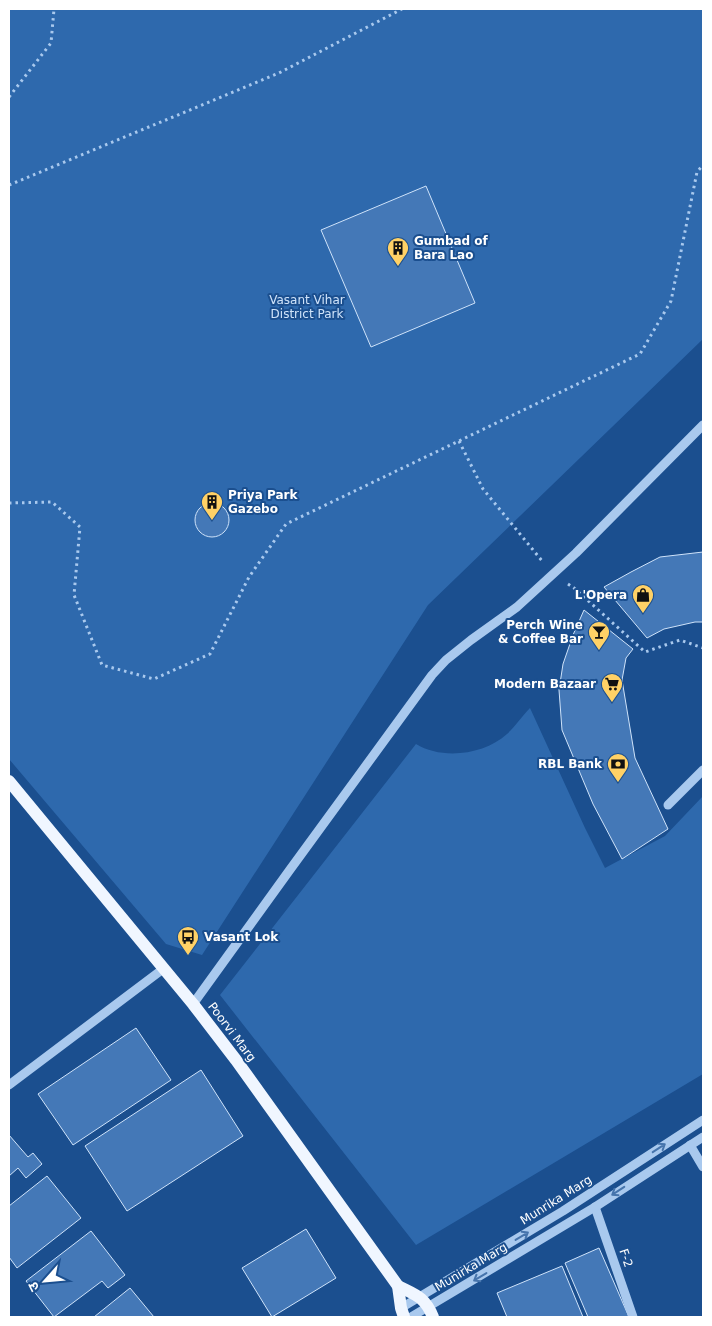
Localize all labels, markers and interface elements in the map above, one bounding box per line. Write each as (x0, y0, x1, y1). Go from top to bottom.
place label: Gumbad of Bara Lao (414, 234, 489, 262)
building icon: Gumbad of Bara Lao (386, 236, 410, 267)
park label: Vasant Vihar District Park (269, 293, 345, 321)
place label: Priya Park Gazebo (228, 488, 298, 516)
building icon: Priya Park Gazebo (200, 490, 224, 521)
shop icon: L'Opera (631, 583, 655, 614)
place label: L'Opera (575, 588, 627, 602)
place label: Perch Wine & Coffee Bar (498, 618, 583, 646)
bar icon: Perch Wine & Coffee Bar (587, 620, 611, 651)
supermarket icon: Modern Bazaar (600, 672, 624, 703)
place label: Modern Bazaar (494, 677, 596, 691)
bank icon: RBL Bank (606, 752, 630, 783)
place label: RBL Bank (538, 757, 603, 771)
bus stop icon: Vasant Lok (176, 925, 200, 956)
place label: Vasant Lok (204, 930, 279, 944)
street label: Poorvi Marg (205, 1000, 259, 1064)
one-way arrow (651, 1143, 665, 1153)
street label: Munrika Marg (518, 1172, 594, 1228)
one-way arrow (611, 1186, 625, 1197)
one-way arrow (514, 1230, 528, 1240)
street label: Munirka Marg (432, 1240, 510, 1294)
street label: F-2 (616, 1247, 636, 1269)
north arrow (20, 1256, 70, 1306)
one-way arrow (473, 1272, 487, 1282)
text: उ (24, 1279, 42, 1294)

